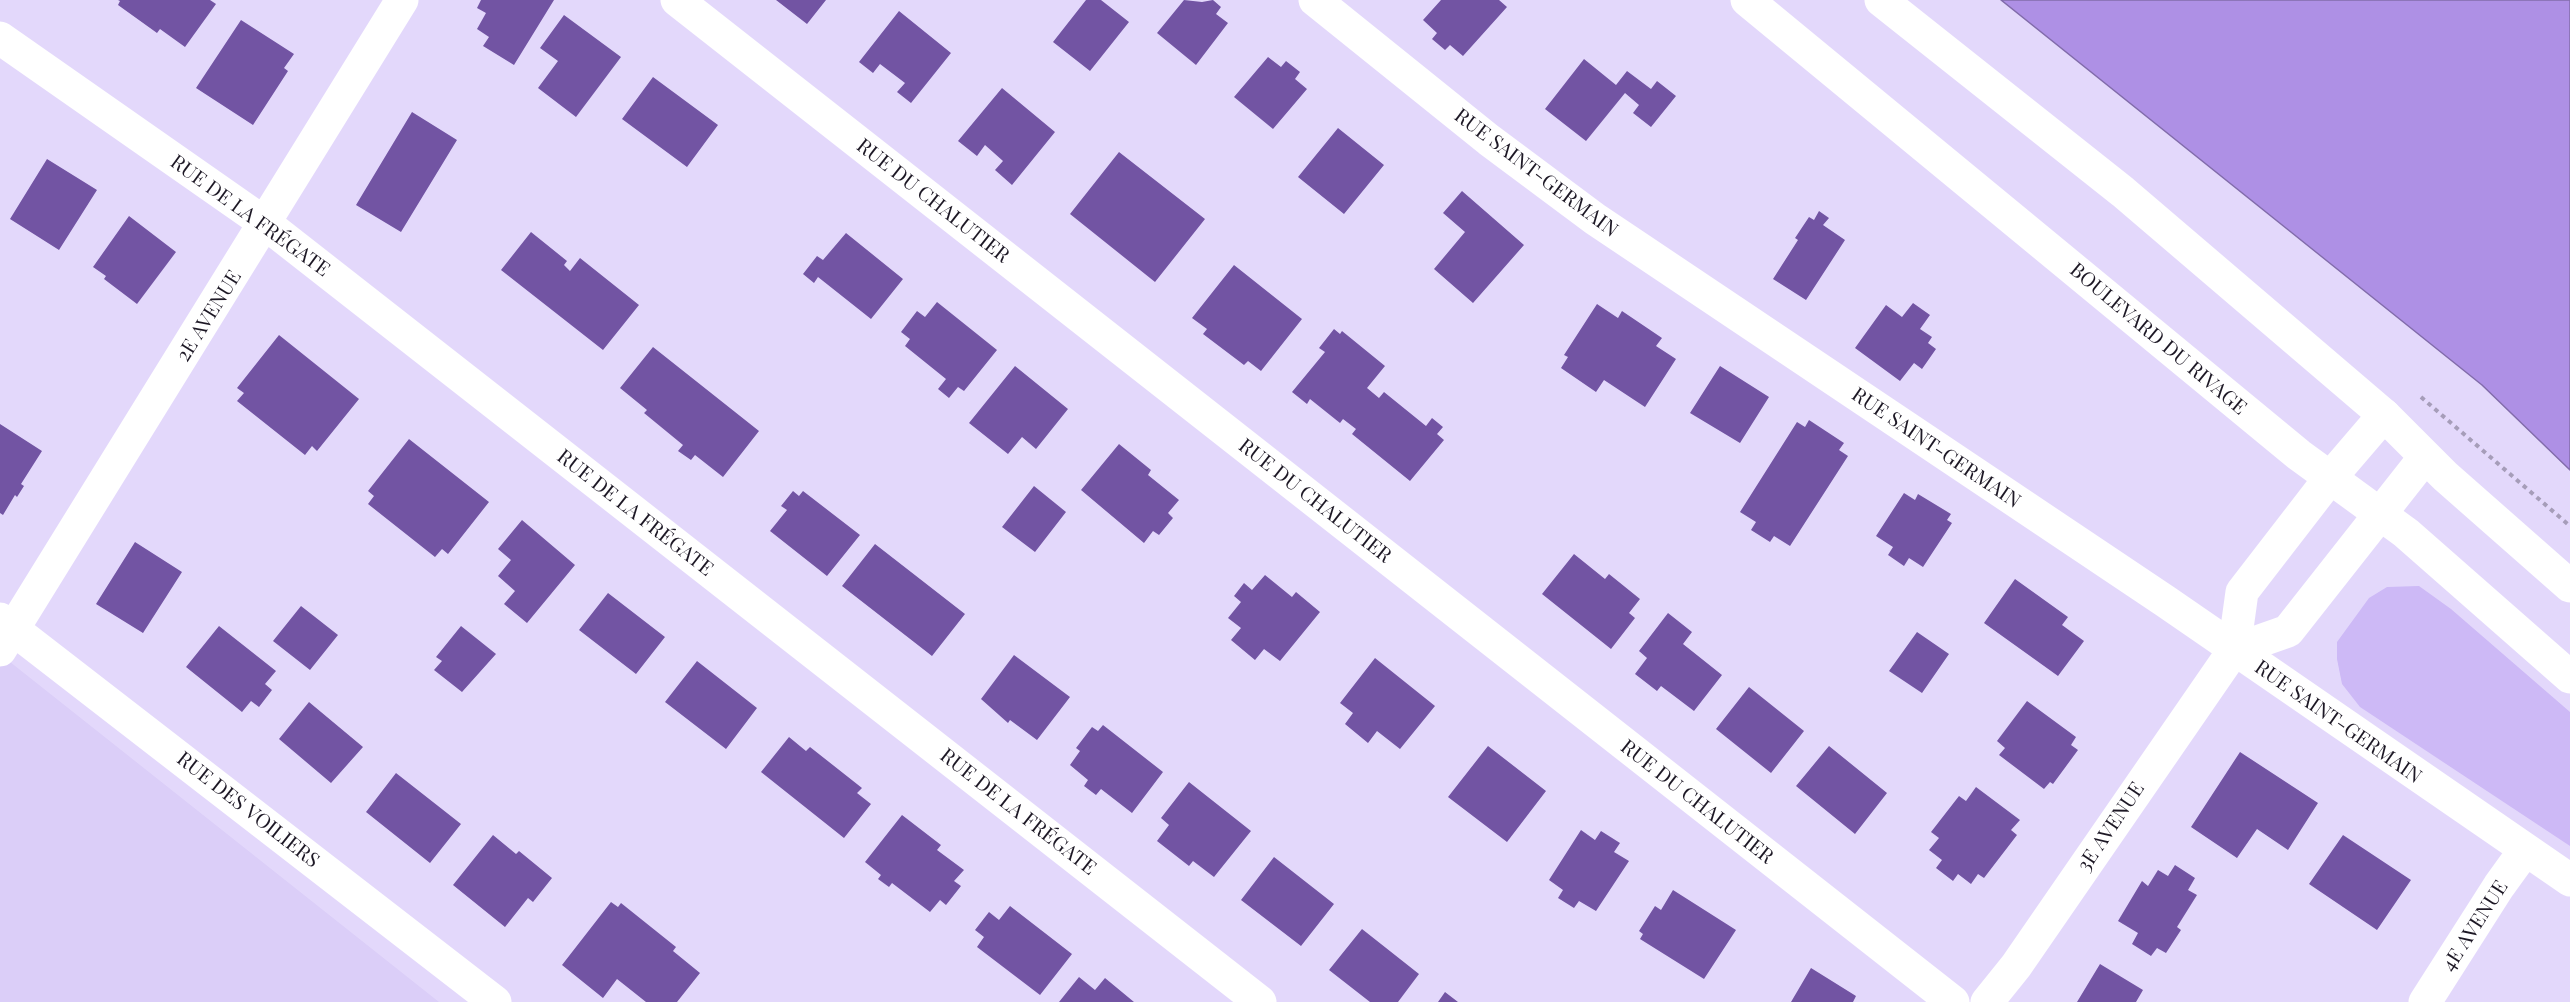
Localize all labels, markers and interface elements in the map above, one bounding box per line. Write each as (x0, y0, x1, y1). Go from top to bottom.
street label: RUE SAINT-GERMAIN (1450, 104, 1622, 242)
street label: RUE DU CHALUTIER (852, 134, 1014, 268)
street label: RUE DE LA FRÉGATE (166, 150, 334, 282)
street label: BOULEVARD DU RIVAGE (2065, 258, 2251, 420)
street label: 2E AVENUE (172, 266, 246, 366)
street label: RUE SAINT-GERMAIN (1847, 383, 2025, 513)
street label: RUE DU CHALUTIER (1234, 434, 1396, 568)
street label: RUE DE LA FRÉGATE (552, 445, 718, 581)
street label: RUE SAINT-GERMAIN (2250, 655, 2426, 789)
street label: RUE DU CHALUTIER (1616, 735, 1778, 869)
street label: RUE DE LA FRÉGATE (935, 744, 1101, 880)
street label: RUE DES VOILIERS (172, 747, 324, 873)
street label: 3E AVENUE (2072, 778, 2150, 876)
street label: 4E AVENUE (2437, 876, 2513, 976)

